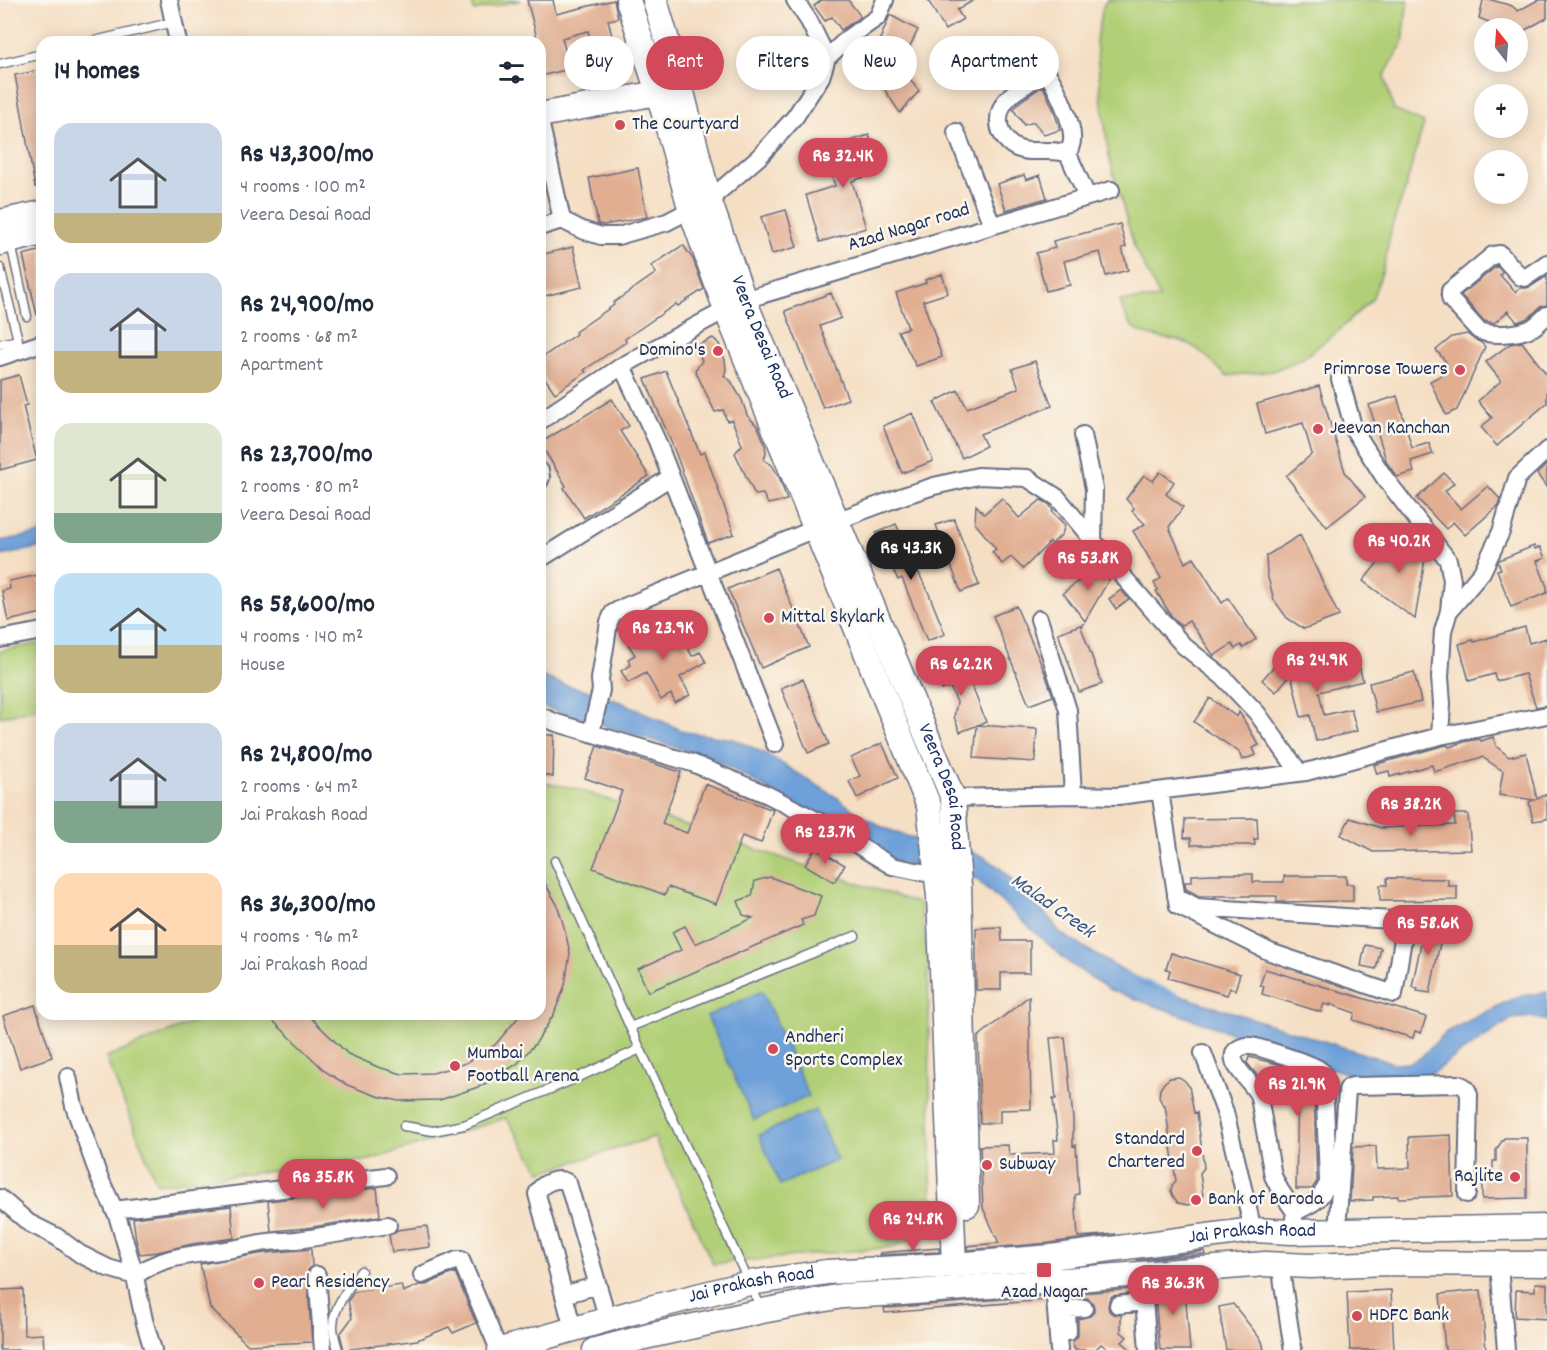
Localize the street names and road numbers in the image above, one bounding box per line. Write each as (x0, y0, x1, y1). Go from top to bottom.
street label: Azad Nagar road (844, 196, 974, 260)
street label: Veera Desai Road (723, 272, 798, 404)
street label: Veera Desai Road (910, 720, 971, 851)
street label: Jai Prakash Road (1187, 1216, 1316, 1252)
street label: Jai Prakash Road (686, 1260, 816, 1312)

